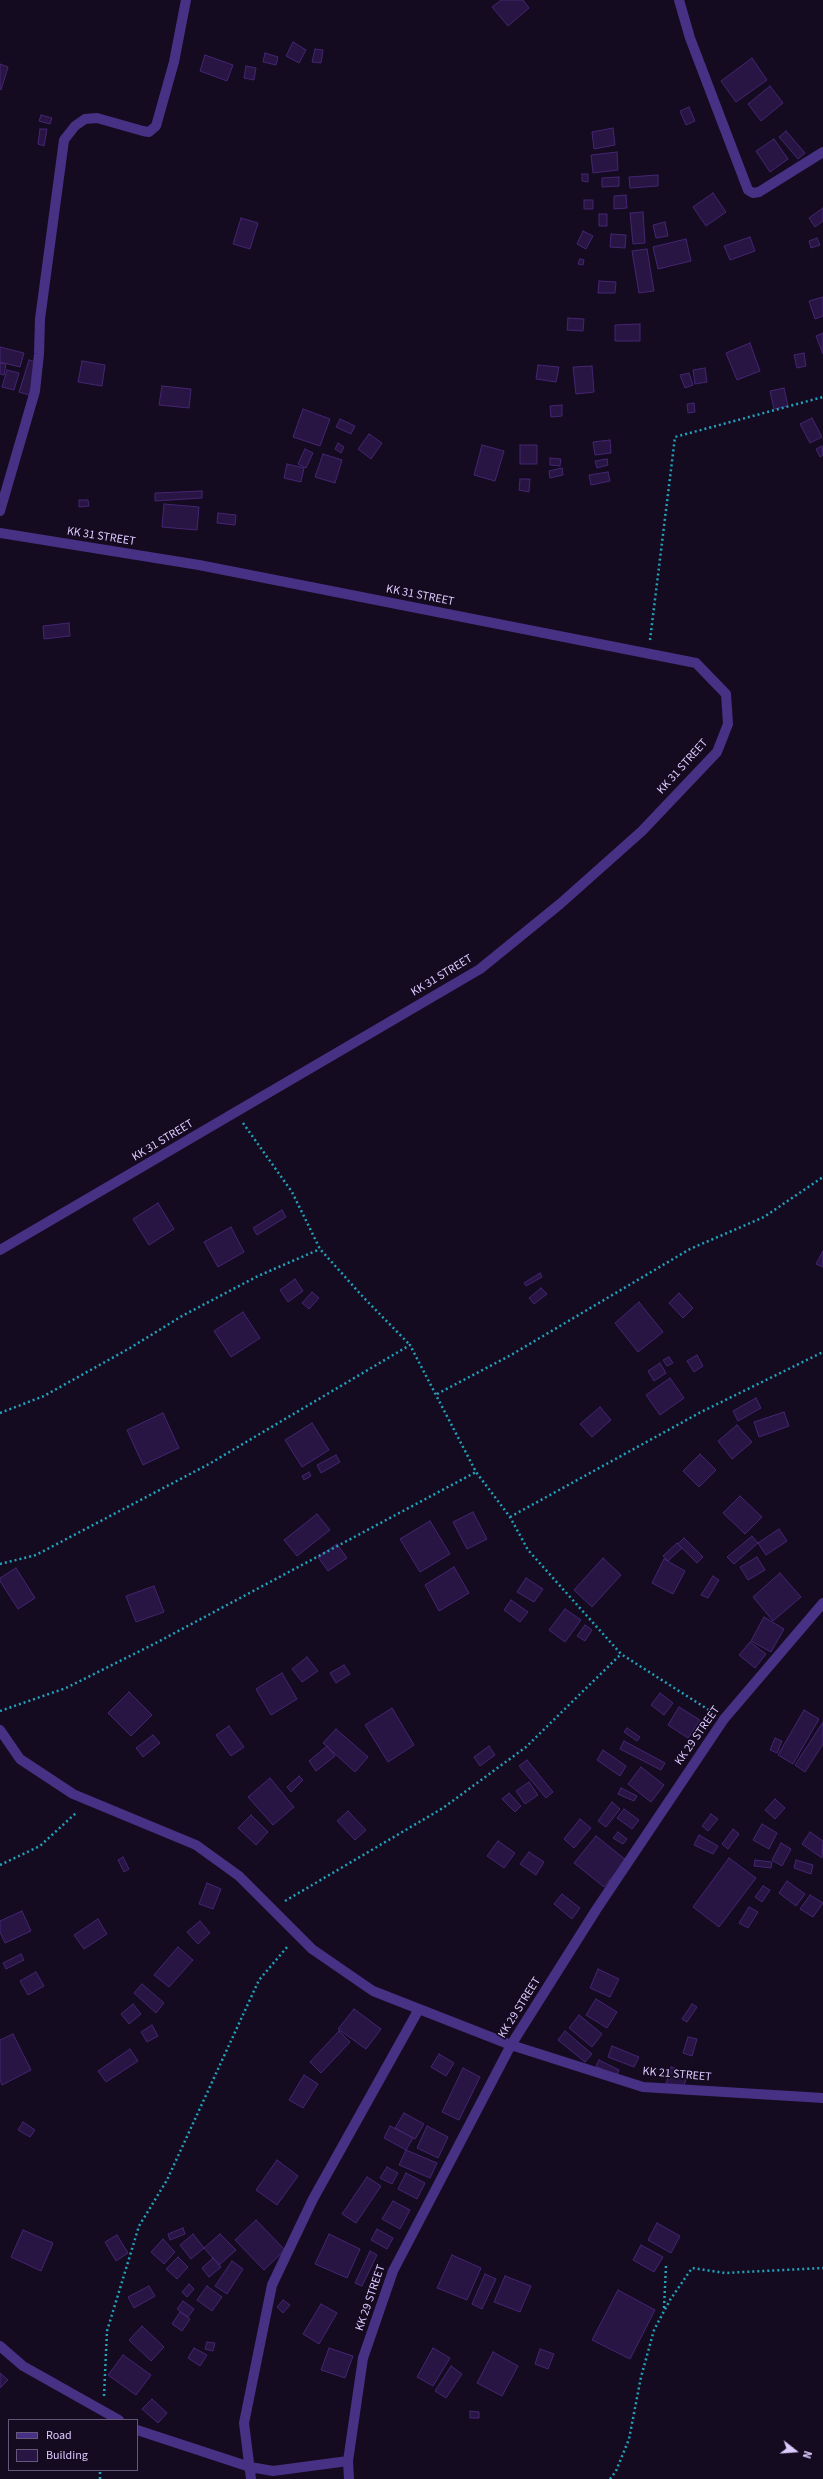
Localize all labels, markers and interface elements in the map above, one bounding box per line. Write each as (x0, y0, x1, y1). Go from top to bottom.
street label: KK 31 STREET (66, 524, 136, 550)
street label: KK 31 STREET (385, 582, 455, 610)
street label: KK 31 STREET (655, 736, 711, 798)
street label: KK 31 STREET (409, 952, 475, 1000)
street label: KK 31 STREET (130, 1117, 196, 1165)
street label: KK 29 STREET (672, 1704, 724, 1768)
street label: KK 29 STREET (496, 1975, 544, 2041)
street label: KK 21 STREET (642, 2065, 712, 2085)
street label: KK 29 STREET (353, 2263, 389, 2333)
legend (8, 2419, 138, 2471)
text: Road (46, 2427, 72, 2444)
north arrow (775, 2431, 815, 2471)
text: Building (46, 2447, 88, 2464)
text: N (799, 2449, 815, 2460)

